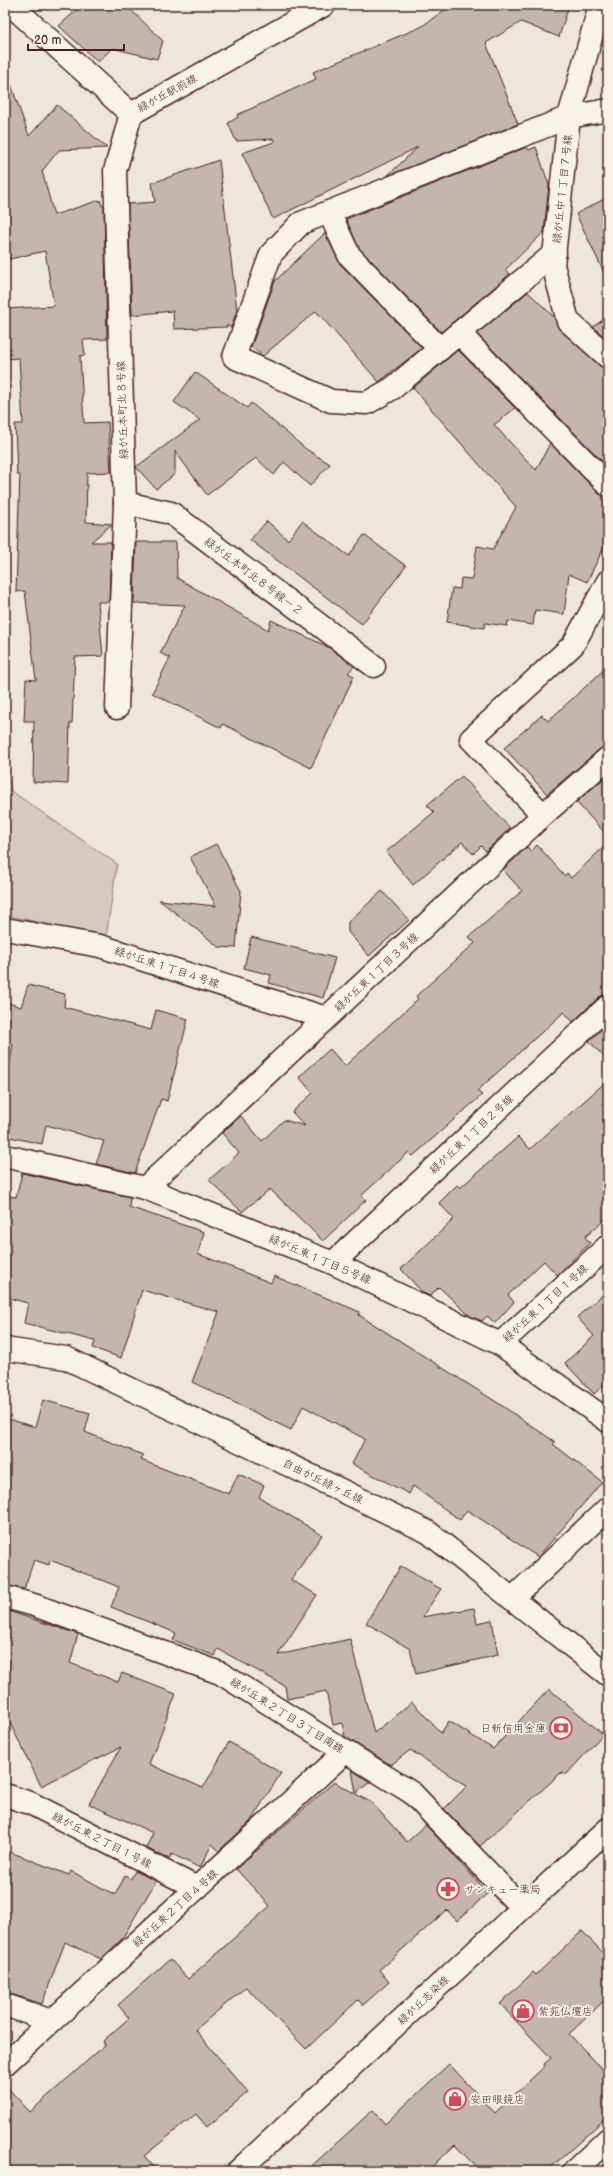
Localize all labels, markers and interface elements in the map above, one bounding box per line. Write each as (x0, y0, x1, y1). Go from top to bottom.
scale bar (28, 26, 124, 52)
text: 20 m (34, 33, 61, 48)
street label: 緑が丘駅前線 (135, 72, 199, 115)
street label: 緑が丘中１丁目７号線 (550, 134, 575, 244)
street label: 緑が丘本町北８号線 (114, 360, 131, 460)
street label: 緑が丘本町北８号線ー２ (201, 535, 306, 618)
street label: 緑が丘東１丁目３号線 (332, 930, 421, 1015)
street label: 緑が丘東１丁目４号線 (113, 944, 221, 991)
street label: 緑が丘東１丁目２号線 (427, 1092, 516, 1177)
street label: 緑が丘東１丁目５号線 (267, 1232, 373, 1287)
street label: 緑が丘東１丁目１号線 (500, 1262, 591, 1345)
street label: 自由が丘緑ヶ丘線 (280, 1456, 365, 1507)
street label: 緑が丘東２丁目３丁目南線 (227, 1675, 346, 1756)
bank icon: 日新信用金庫 (548, 1715, 574, 1741)
place label: 日新信用金庫 (480, 1722, 546, 1735)
street label: 緑が丘東２丁目１号線 (50, 1810, 154, 1871)
street label: 緑が丘東２丁目４号線 (130, 1867, 221, 1950)
pharmacy icon: サンキュー薬局 (435, 1876, 461, 1902)
place label: サンキュー薬局 (464, 1883, 541, 1896)
street label: 緑が丘志染線 (395, 1973, 452, 2028)
shop icon: 紫苑仏壇店 (510, 1998, 536, 2024)
place label: 紫苑仏壇店 (538, 2005, 593, 2018)
shop icon: 安田眼鏡店 (442, 2086, 468, 2112)
place label: 安田眼鏡店 (470, 2093, 525, 2106)

